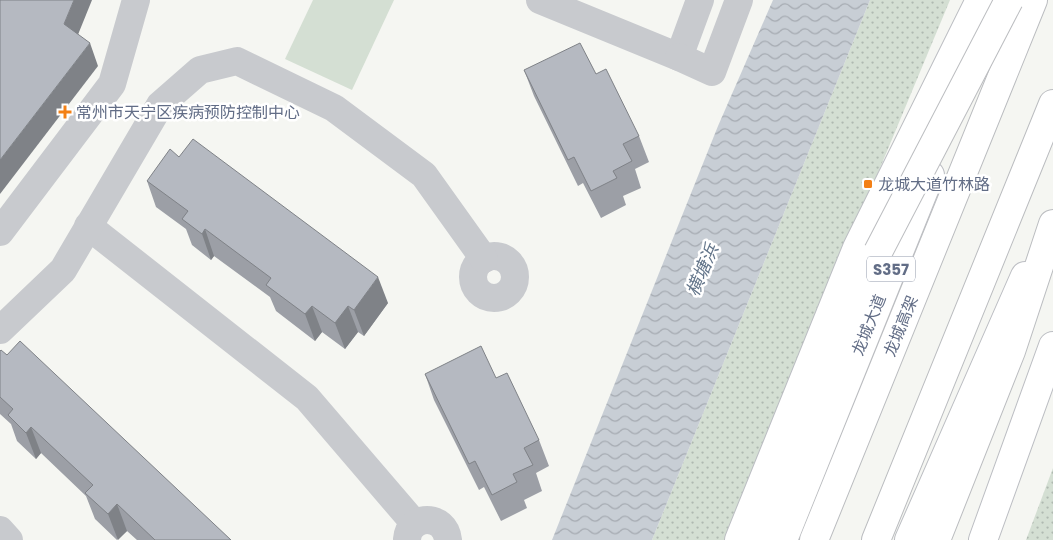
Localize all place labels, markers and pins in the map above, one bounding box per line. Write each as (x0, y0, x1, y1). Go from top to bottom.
place label: 常州市天宁区疾病预防控制中心 (76, 101, 300, 124)
marker: 常州市天宁区疾病预防控制中心 (58, 105, 72, 119)
place label: 龙城大道竹林路 (878, 173, 990, 196)
marker: 龙城大道竹林路 (862, 178, 874, 190)

